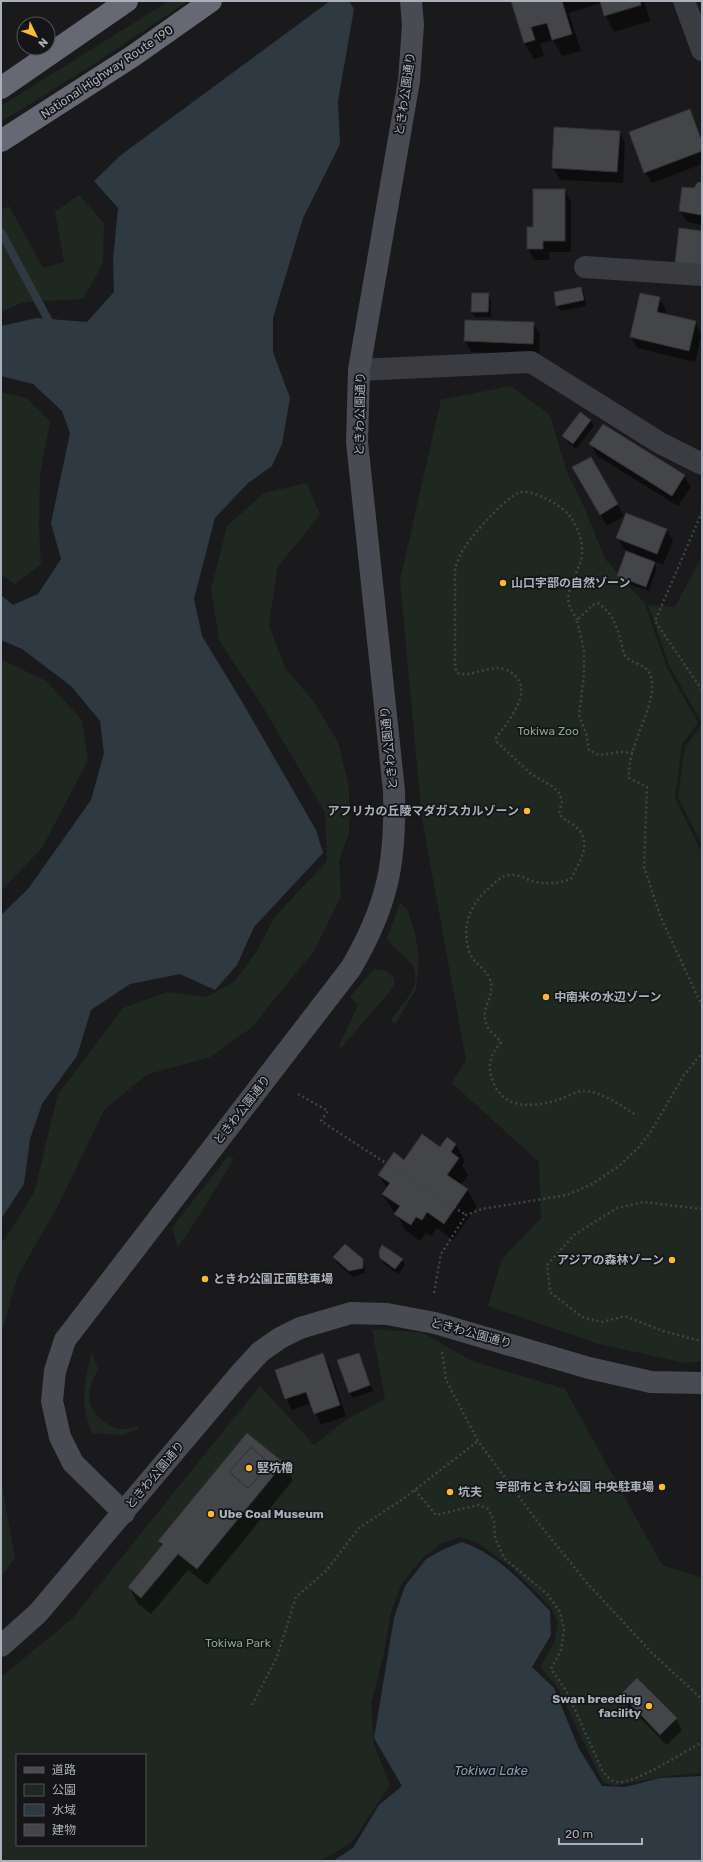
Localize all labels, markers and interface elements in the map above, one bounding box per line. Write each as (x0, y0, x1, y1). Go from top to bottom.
north arrow (16, 16, 56, 56)
street label: National Highway Route 190 (38, 22, 176, 122)
street label: ときわ公園通り (392, 51, 418, 137)
street label: ときわ公園通り (352, 372, 368, 456)
place label: 山口宇部の自然ゾーン (511, 576, 630, 590)
marker: 山口宇部の自然ゾーン (498, 578, 508, 588)
street label: ときわ公園通り (378, 705, 400, 791)
park label: Tokiwa Zoo (517, 724, 579, 738)
place label: アフリカの丘陵マダガスカルゾーン (328, 804, 519, 818)
marker: アフリカの丘陵マダガスカルゾーン (522, 806, 532, 816)
place label: 中南米の水辺ゾーン (554, 990, 661, 1004)
marker: 中南米の水辺ゾーン (541, 992, 551, 1002)
street label: ときわ公園通り (211, 1073, 273, 1147)
place label: アジアの森林ゾーン (557, 1253, 664, 1267)
marker: アジアの森林ゾーン (667, 1255, 677, 1265)
place label: ときわ公園正面駐車場 (213, 1272, 333, 1286)
marker: ときわ公園正面駐車場 (200, 1274, 210, 1284)
street label: ときわ公園通り (429, 1315, 513, 1351)
street label: ときわ公園通り (123, 1438, 187, 1512)
place label: 竪坑櫓 (257, 1461, 293, 1475)
marker: 竪坑櫓 (244, 1463, 254, 1473)
place label: 宇部市ときわ公園 中央駐車場 (495, 1480, 654, 1494)
marker: 宇部市ときわ公園 中央駐車場 (657, 1482, 667, 1492)
place label: 坑夫 (458, 1485, 482, 1499)
marker: 坑夫 (445, 1487, 455, 1497)
place label: Ube Coal Museum (219, 1507, 324, 1521)
marker: Ube Coal Museum (206, 1509, 216, 1519)
park label: Tokiwa Park (205, 1636, 272, 1650)
place label: Swan breeding facility (552, 1692, 641, 1720)
marker: Swan breeding facility (644, 1701, 654, 1711)
legend (16, 1754, 146, 1846)
text: 道路 (52, 1763, 76, 1777)
water label: Tokiwa Lake (454, 1763, 528, 1778)
text: 公園 (52, 1783, 76, 1797)
text: 水域 (52, 1803, 76, 1817)
scale bar (559, 1820, 642, 1846)
text: 建物 (52, 1823, 76, 1837)
text: 20 m (565, 1827, 593, 1841)

